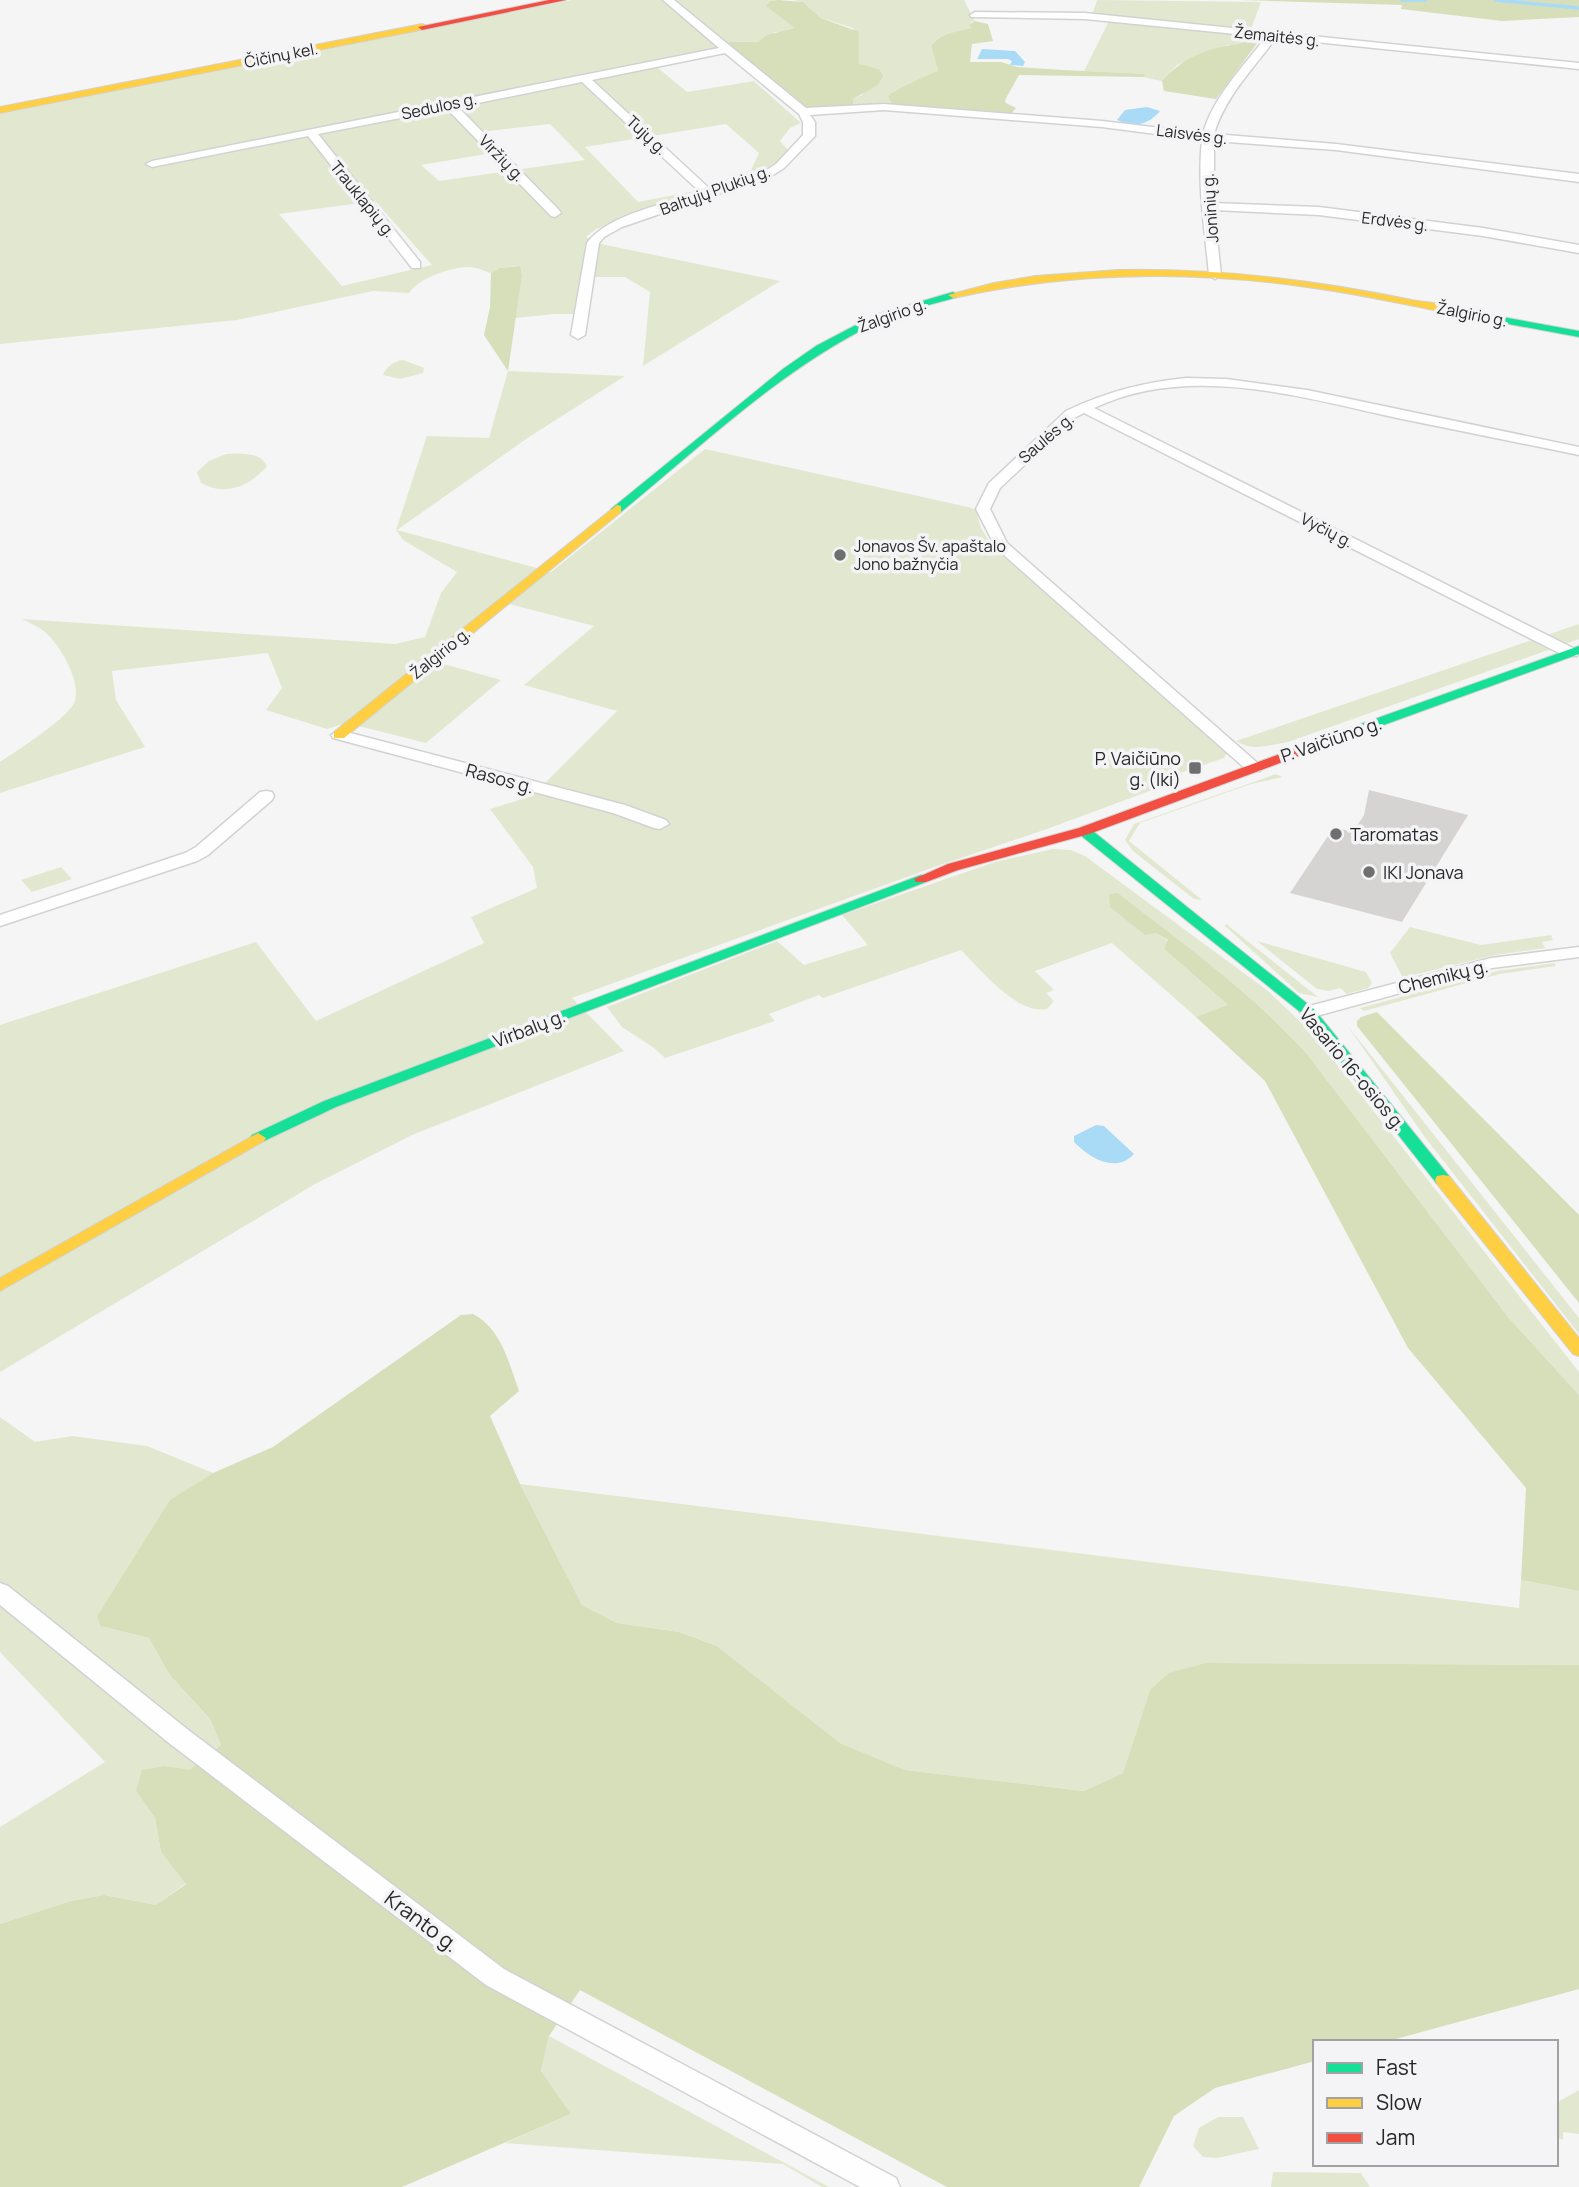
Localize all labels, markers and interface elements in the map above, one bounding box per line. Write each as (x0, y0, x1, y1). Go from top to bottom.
street label: Žemaitės g. (1233, 21, 1321, 51)
street label: Čičinų kel. (242, 37, 320, 73)
street label: Sedulos g. (399, 87, 479, 125)
street label: Tujų g. (622, 110, 672, 160)
street label: Laisvės g. (1155, 119, 1229, 149)
street label: Viržių g. (474, 130, 530, 186)
street label: Trauklapių g. (325, 156, 401, 242)
street label: Baltųjų Plukių g. (657, 160, 773, 220)
street label: Joninių g. (1197, 173, 1223, 243)
street label: Erdvės g. (1360, 206, 1430, 236)
street label: Žalgirio g. (855, 292, 929, 338)
street label: Žalgirio g. (1435, 296, 1509, 332)
street label: Saulės g. (1014, 408, 1078, 468)
street label: Vyčių g. (1297, 507, 1357, 553)
place label: Jonavos Šv. apaštalo Jono bažnyčia (854, 535, 1006, 575)
marker: Jonavos Šv. apaštalo Jono bažnyčia (832, 547, 848, 563)
street label: Žalgirio g. (405, 622, 475, 684)
street label: P. Vaičiūno g. (1277, 711, 1385, 767)
place label: P. Vaičiūno g. (Iki) (1095, 746, 1181, 791)
street label: Rasos g. (463, 757, 537, 799)
marker: P. Vaičiūno g. (Iki) (1187, 760, 1203, 776)
place label: Taromatas (1350, 822, 1438, 846)
marker: Taromatas (1328, 826, 1344, 842)
place label: IKI Jonava (1383, 860, 1464, 884)
marker: IKI Jonava (1361, 864, 1377, 880)
street label: Chemikų g. (1396, 953, 1490, 999)
street label: Virbalų g. (489, 1003, 569, 1053)
street label: Vasario 16-osios g. (1295, 1003, 1411, 1135)
street label: Kranto g. (379, 1884, 465, 1958)
legend (1313, 2040, 1558, 2166)
text: Fast (1376, 2053, 1417, 2081)
text: Slow (1376, 2088, 1422, 2116)
text: Jam (1376, 2123, 1415, 2151)

